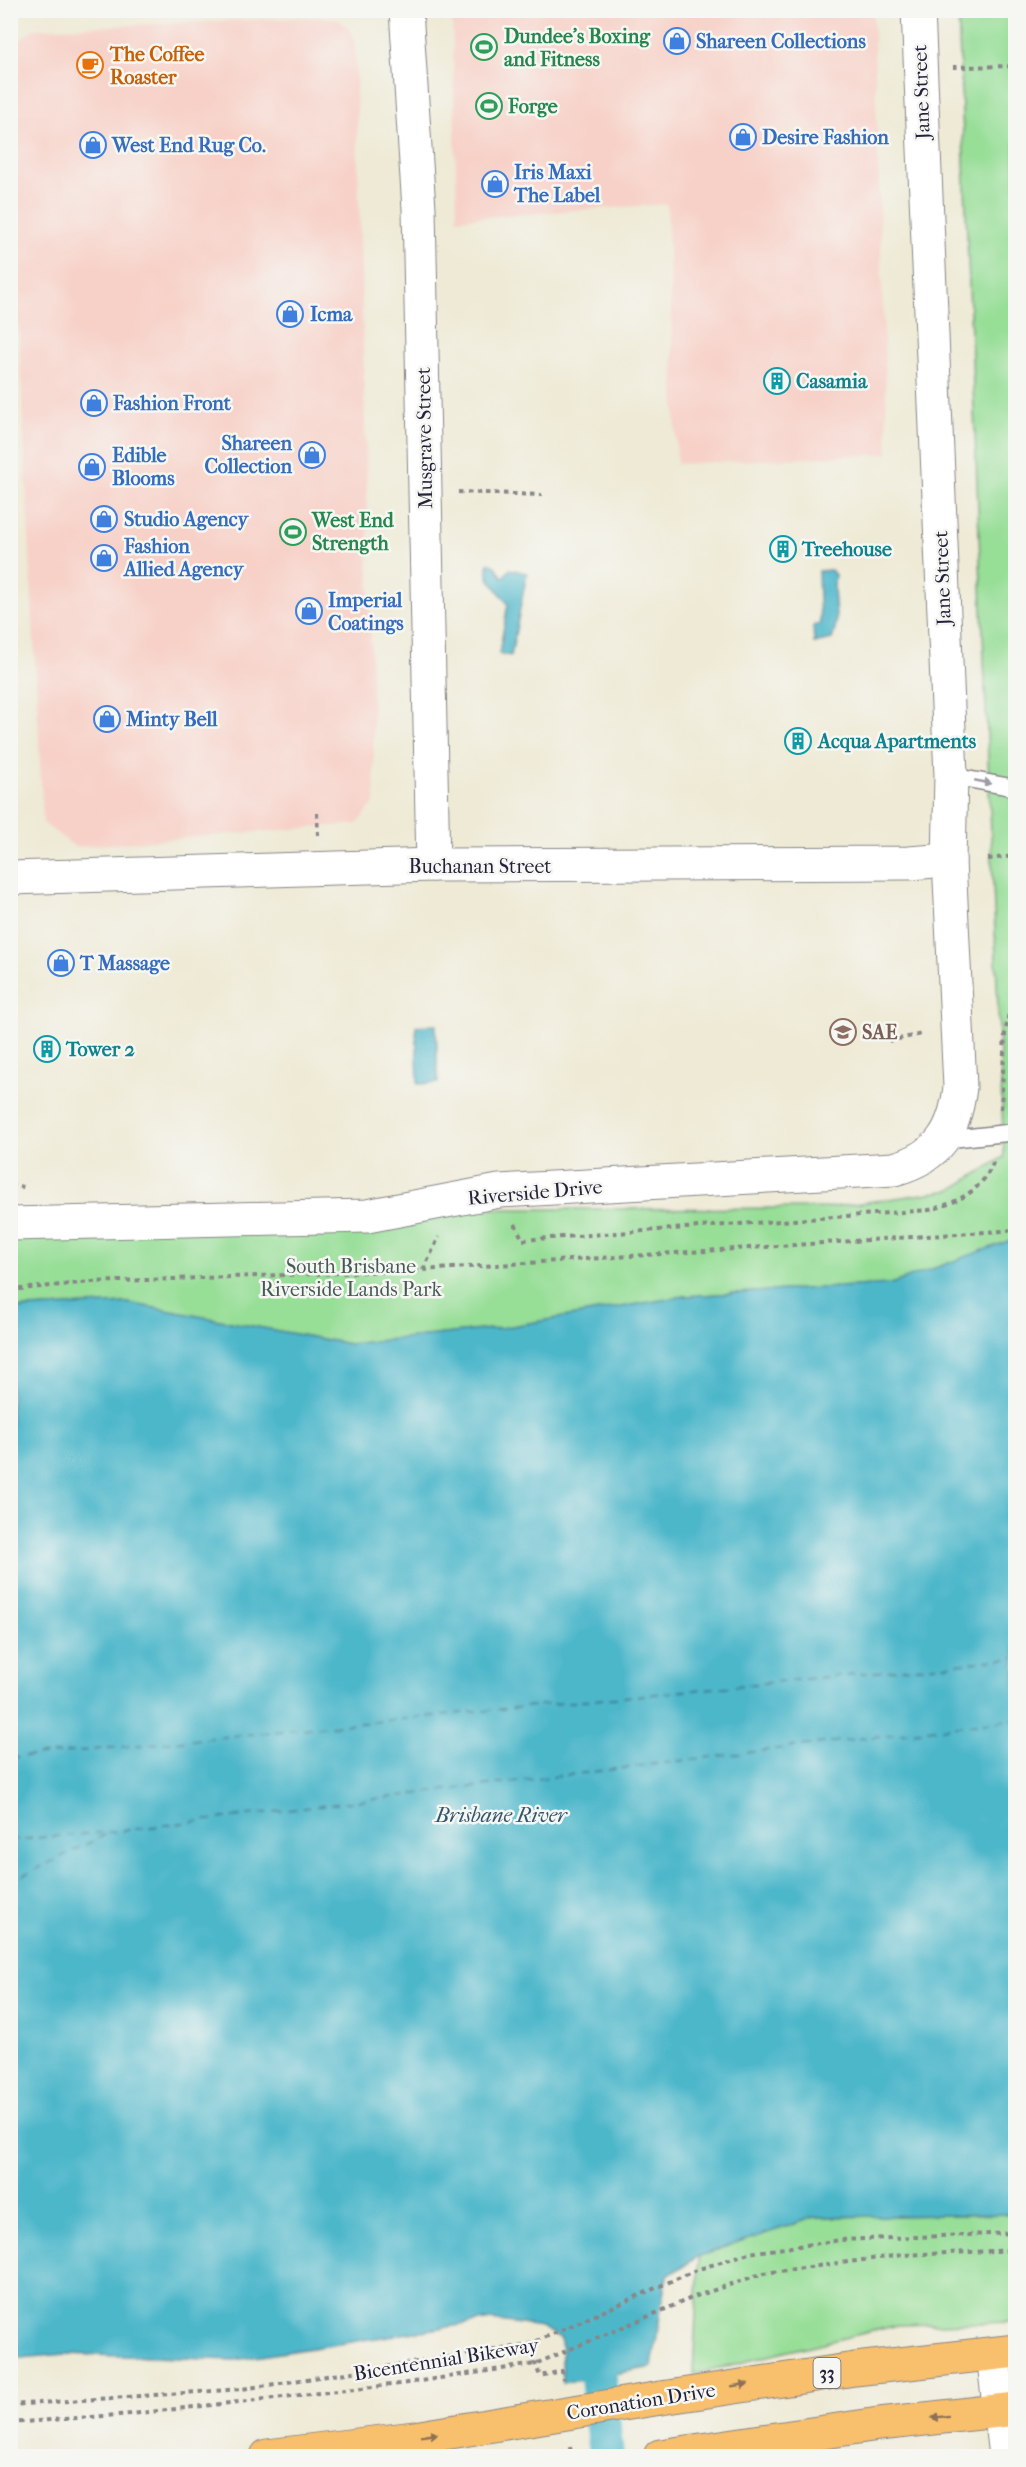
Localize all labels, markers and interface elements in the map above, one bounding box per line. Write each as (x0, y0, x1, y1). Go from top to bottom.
place label: Dundee’s Boxing and Fitness (504, 25, 651, 71)
shop icon: Shareen Collections (662, 26, 692, 56)
place label: Shareen Collections (696, 30, 866, 53)
sports icon: Dundee’s Boxing and Fitness (469, 32, 499, 62)
place label: The Coffee Roaster (109, 43, 205, 89)
street label: Jane Street (908, 44, 935, 142)
cafe icon: The Coffee Roaster (75, 50, 105, 80)
sports icon: Forge (474, 91, 504, 121)
place label: Forge (507, 95, 558, 118)
shop icon: Desire Fashion (728, 122, 758, 152)
place label: Desire Fashion (762, 126, 889, 149)
shop icon: West End Rug Co. (78, 130, 108, 160)
place label: West End Rug Co. (111, 134, 266, 157)
place label: Iris Maxi The Label (513, 161, 601, 207)
shop icon: Iris Maxi The Label (480, 169, 510, 199)
shop icon: Icma (275, 299, 305, 329)
place label: Icma (310, 303, 353, 326)
building icon: Casamia (762, 366, 792, 396)
street label: Musgrave Street (412, 367, 437, 509)
place label: Casamia (796, 370, 868, 393)
shop icon: Fashion Front (79, 388, 109, 418)
place label: Fashion Front (112, 392, 232, 415)
place label: Shareen Collection (204, 432, 292, 478)
shop icon: Shareen Collection (297, 440, 327, 470)
place label: Edible Blooms (112, 444, 175, 490)
shop icon: Edible Blooms (77, 452, 107, 482)
shop icon: Studio Agency (89, 504, 119, 534)
place label: Studio Agency (124, 508, 250, 531)
place label: West End Strength (311, 509, 395, 555)
sports icon: West End Strength (278, 517, 308, 547)
street label: Jane Street (929, 530, 956, 628)
building icon: Treehouse (768, 534, 798, 564)
place label: Fashion Allied Agency (122, 535, 245, 581)
place label: Treehouse (801, 538, 892, 561)
shop icon: Fashion Allied Agency (89, 543, 119, 573)
place label: Imperial Coatings (328, 589, 404, 635)
shop icon: Imperial Coatings (294, 596, 324, 626)
shop icon: Minty Bell (92, 704, 122, 734)
place label: Minty Bell (125, 708, 218, 731)
building icon: Acqua Apartments (783, 726, 813, 756)
place label: Acqua Apartments (816, 730, 977, 753)
one-way arrow (974, 778, 993, 787)
street label: Buchanan Street (408, 855, 552, 878)
shop icon: T Massage (46, 948, 76, 978)
place label: T Massage (79, 952, 170, 975)
school or university icon: SAE (828, 1017, 858, 1047)
place label: SAE (862, 1021, 898, 1044)
building icon: Tower 2 (32, 1034, 62, 1064)
place label: Tower 2 (65, 1038, 135, 1061)
street label: Riverside Drive (467, 1175, 603, 1210)
park label: South Brisbane Riverside Lands Park (260, 1255, 442, 1301)
water label: Brisbane River (434, 1803, 568, 1827)
street label: Bicentennial Bikeway (352, 2333, 542, 2385)
road number: 33 (814, 2358, 840, 2388)
street label: Coronation Drive (565, 2378, 717, 2425)
one-way arrow (730, 2380, 749, 2389)
one-way arrow (931, 2413, 950, 2422)
one-way arrow (420, 2431, 439, 2440)

